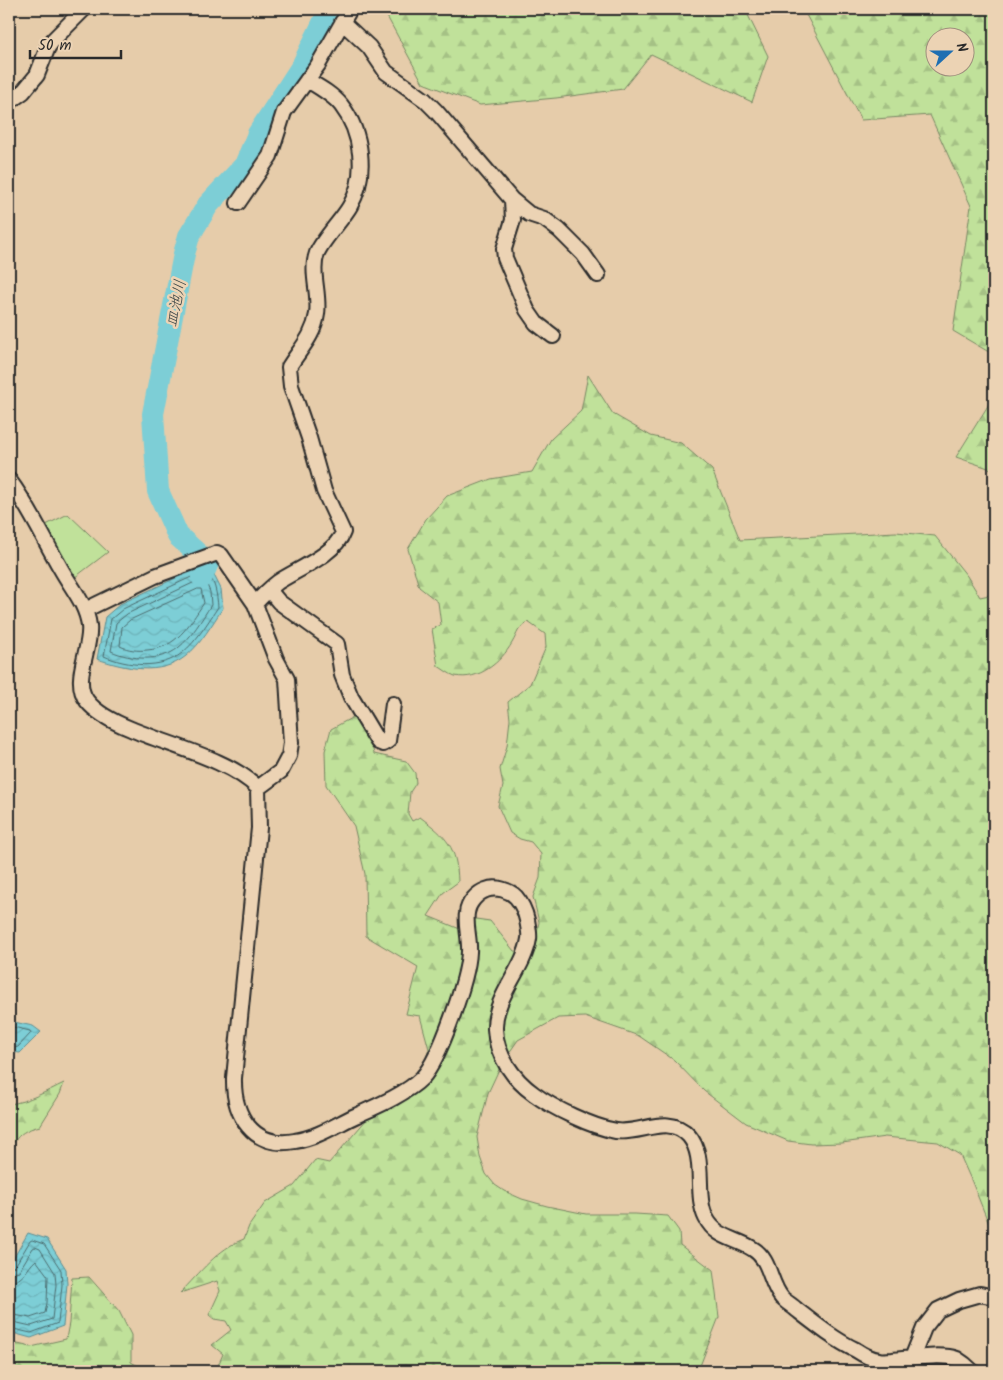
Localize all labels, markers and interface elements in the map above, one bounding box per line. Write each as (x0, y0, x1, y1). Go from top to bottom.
scale bar (30, 28, 121, 60)
north arrow (926, 28, 976, 78)
text: 50 m (38, 34, 72, 58)
text: N (949, 40, 973, 56)
water label: 皿池川 (160, 277, 193, 329)

